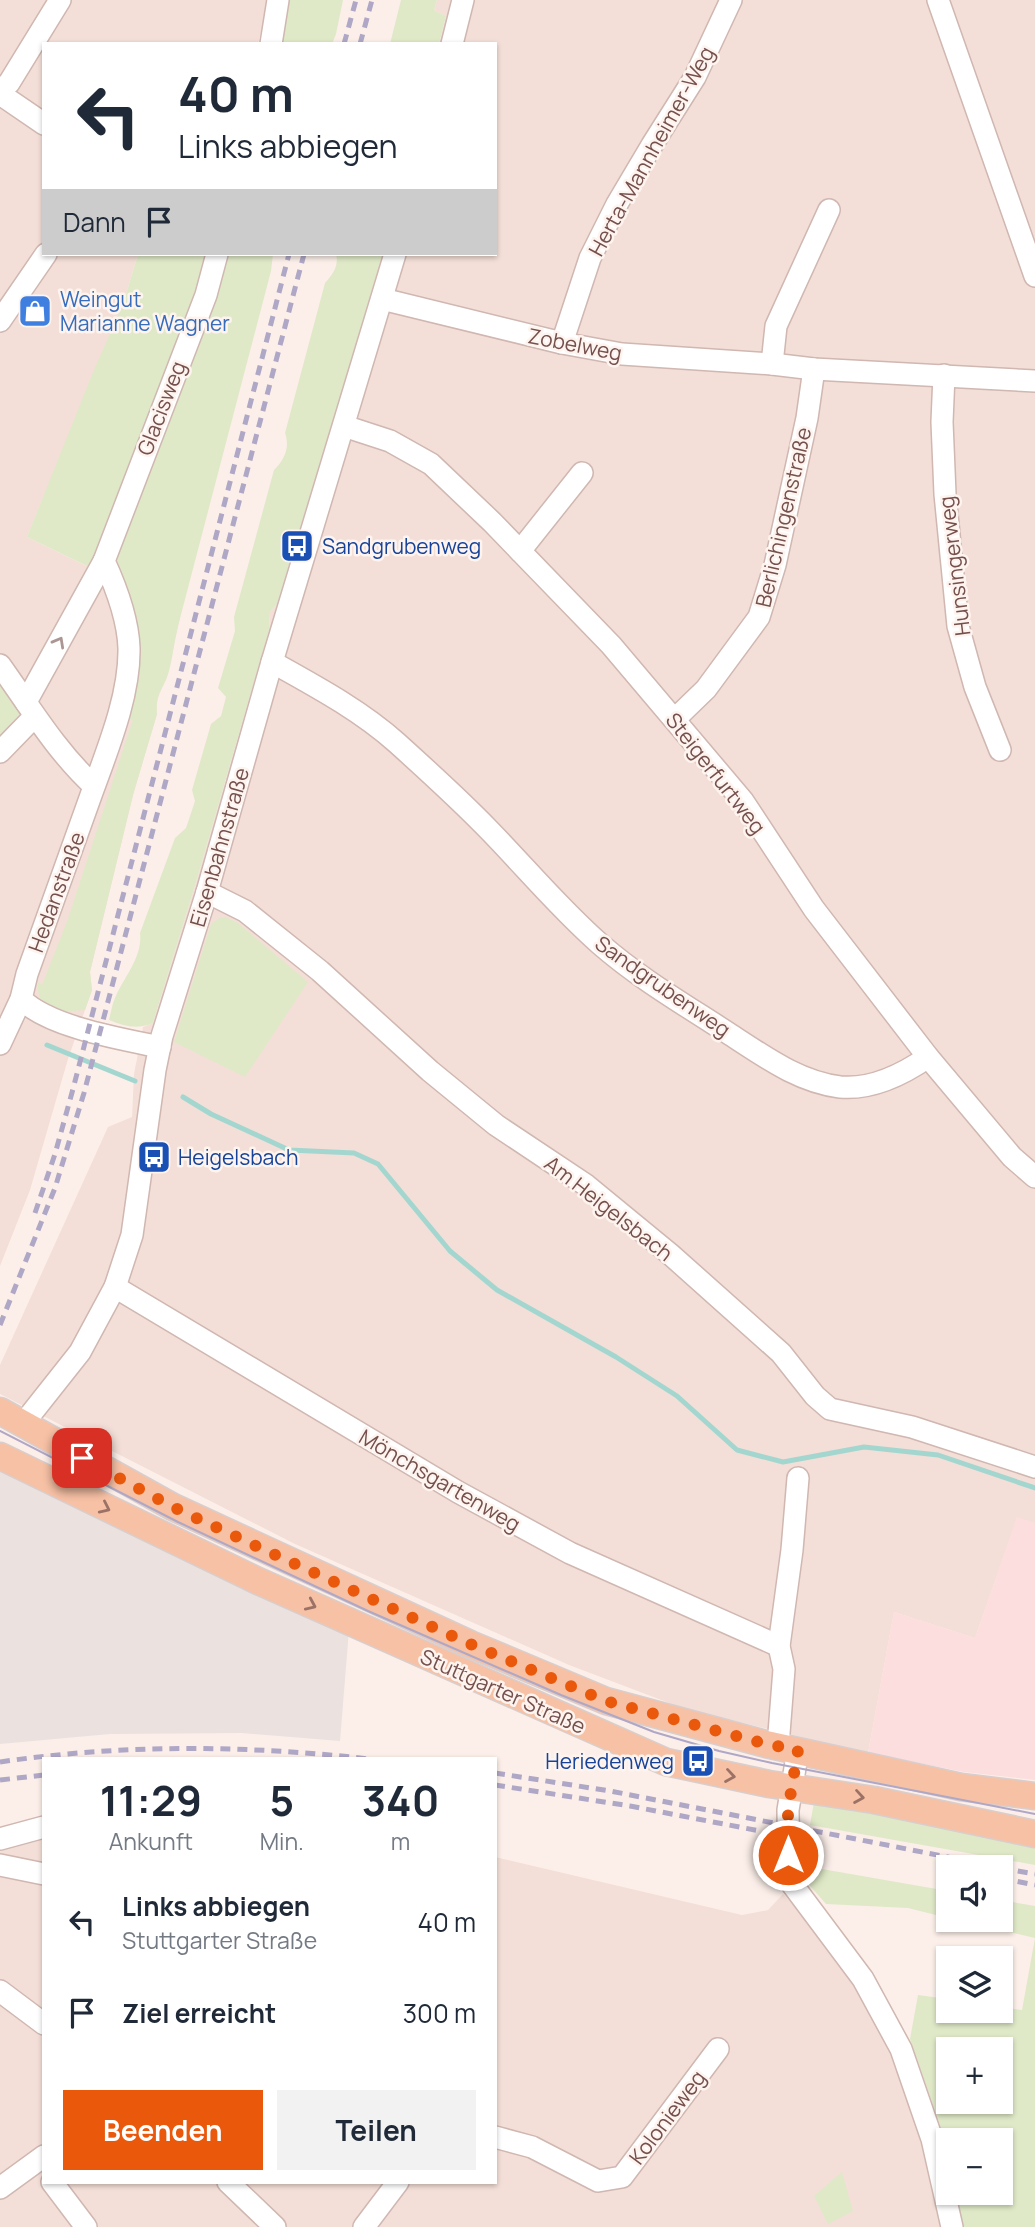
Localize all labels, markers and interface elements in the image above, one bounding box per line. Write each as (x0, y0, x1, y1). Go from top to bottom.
street label: Herta-Mannheimer-Weg (582, 41, 720, 261)
text: 40 m (178, 60, 294, 127)
icon: left (63, 70, 154, 161)
text: Links abbiegen (178, 124, 398, 168)
icon: arrive (140, 203, 178, 241)
text: Dann (63, 204, 126, 240)
place label: Weingut Marianne Wagner (60, 285, 230, 337)
shop icon: Weingut Marianne Wagner (16, 292, 54, 330)
street label: Zobelweg (526, 321, 624, 367)
street label: Glacisweg (130, 357, 192, 459)
street label: Berlichingenstraße (749, 424, 817, 610)
street label: Hunsingerweg (932, 495, 976, 637)
bus stop icon: Sandgrubenweg (278, 527, 316, 565)
place label: Sandgrubenweg (322, 532, 481, 560)
one-way arrow (51, 637, 64, 650)
street label: Steigerfurtweg (660, 707, 772, 839)
street label: Eisenbahnstraße (183, 764, 255, 930)
street label: Hedanstraße (21, 828, 91, 956)
street label: Sandgrubenweg (590, 929, 736, 1043)
bus stop icon: Heigelsbach (135, 1138, 173, 1176)
place label: Heigelsbach (178, 1143, 298, 1171)
street label: Am Heigelsbach (539, 1149, 679, 1267)
street label: Mönchsgartenweg (354, 1422, 526, 1538)
pin (52, 1428, 112, 1488)
icon: arrive (63, 1439, 101, 1477)
one-way arrow (98, 1500, 110, 1514)
one-way arrow (304, 1597, 316, 1611)
street label: Stuttgarter Straße (416, 1642, 590, 1740)
bus stop icon: Heriedenweg (679, 1742, 717, 1780)
place label: Heriedenweg (545, 1747, 674, 1775)
one-way arrow (724, 1768, 736, 1783)
text: 11:29 (100, 1771, 202, 1829)
text: 5 (270, 1771, 294, 1829)
text: 340 (362, 1771, 439, 1829)
one-way arrow (853, 1790, 865, 1805)
position arrow (751, 1818, 825, 1892)
text: Ankunft (109, 1825, 193, 1857)
text: Min. (260, 1825, 304, 1857)
text: m (391, 1825, 410, 1857)
map controls (936, 1855, 1013, 2205)
button: sound (936, 1855, 1013, 1932)
text: Links abbiegen (122, 1888, 310, 1924)
icon: left (63, 1903, 101, 1941)
text: 40 m (418, 1904, 476, 1940)
text: Stuttgarter Straße (122, 1924, 317, 1956)
button: layers (936, 1946, 1013, 2023)
icon: arrive (63, 1994, 101, 2032)
text: Ziel erreicht (122, 1995, 276, 2031)
text: 300 m (403, 1995, 476, 2031)
button: + (936, 2037, 1013, 2114)
street label: Kolonieweg (622, 2064, 712, 2170)
button: Beenden (63, 2090, 263, 2170)
button: Teilen (277, 2090, 476, 2170)
button: − (936, 2128, 1013, 2205)

